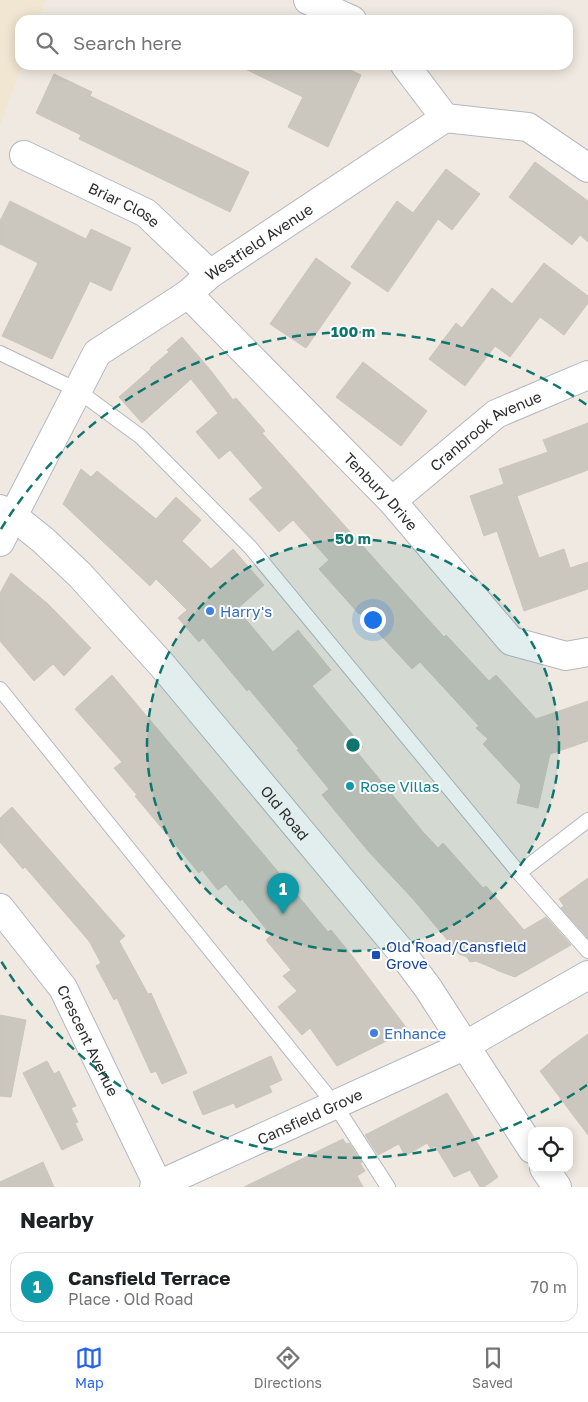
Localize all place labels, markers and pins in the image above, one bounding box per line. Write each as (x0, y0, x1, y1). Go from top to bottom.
place label: Harry's (220, 602, 272, 620)
marker: Harry's (204, 605, 216, 617)
centre of rings (344, 736, 362, 754)
place label: Rose Villas (360, 777, 440, 795)
marker: Rose Villas (344, 780, 356, 792)
pin: 1 (267, 873, 299, 914)
place label: Old Road/Cansfield Grove (386, 937, 527, 972)
marker: Old Road/Cansfield Grove (370, 949, 382, 961)
place label: Enhance (384, 1024, 446, 1042)
marker: Enhance (368, 1027, 380, 1039)

